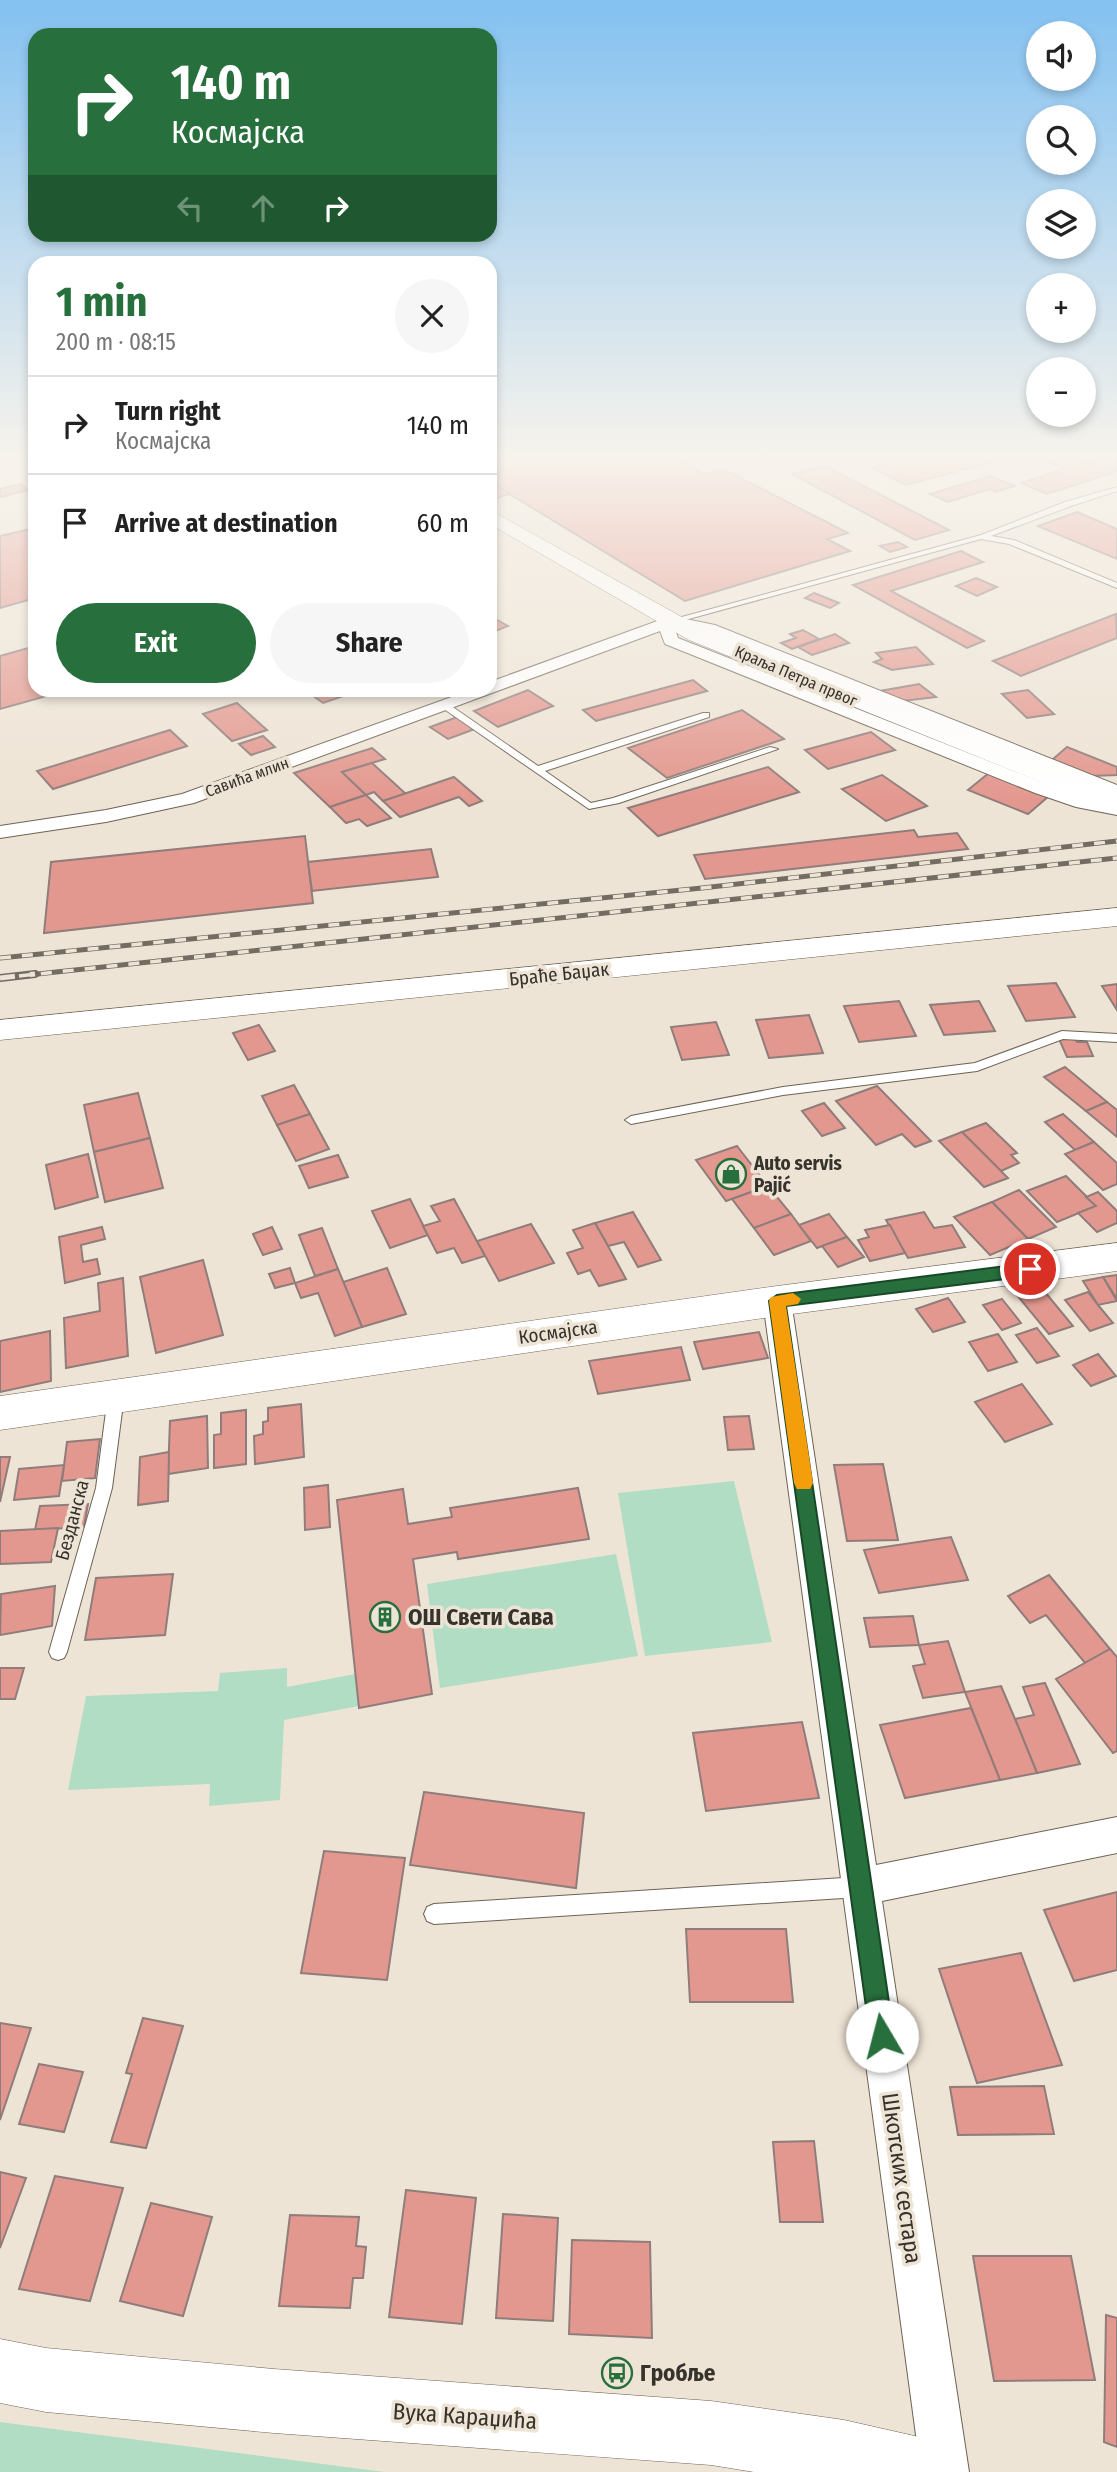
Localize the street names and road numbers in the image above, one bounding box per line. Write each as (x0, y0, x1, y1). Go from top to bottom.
street label: Краља Петра првог (732, 642, 861, 711)
street label: Савића млин (203, 753, 291, 801)
street label: Браће Баџак (508, 957, 610, 991)
street label: Космајска (517, 1315, 599, 1349)
street label: Безданска (50, 1477, 94, 1563)
street label: Шкотских сестара (876, 2091, 928, 2265)
street label: Вука Караџића (392, 2397, 538, 2435)

